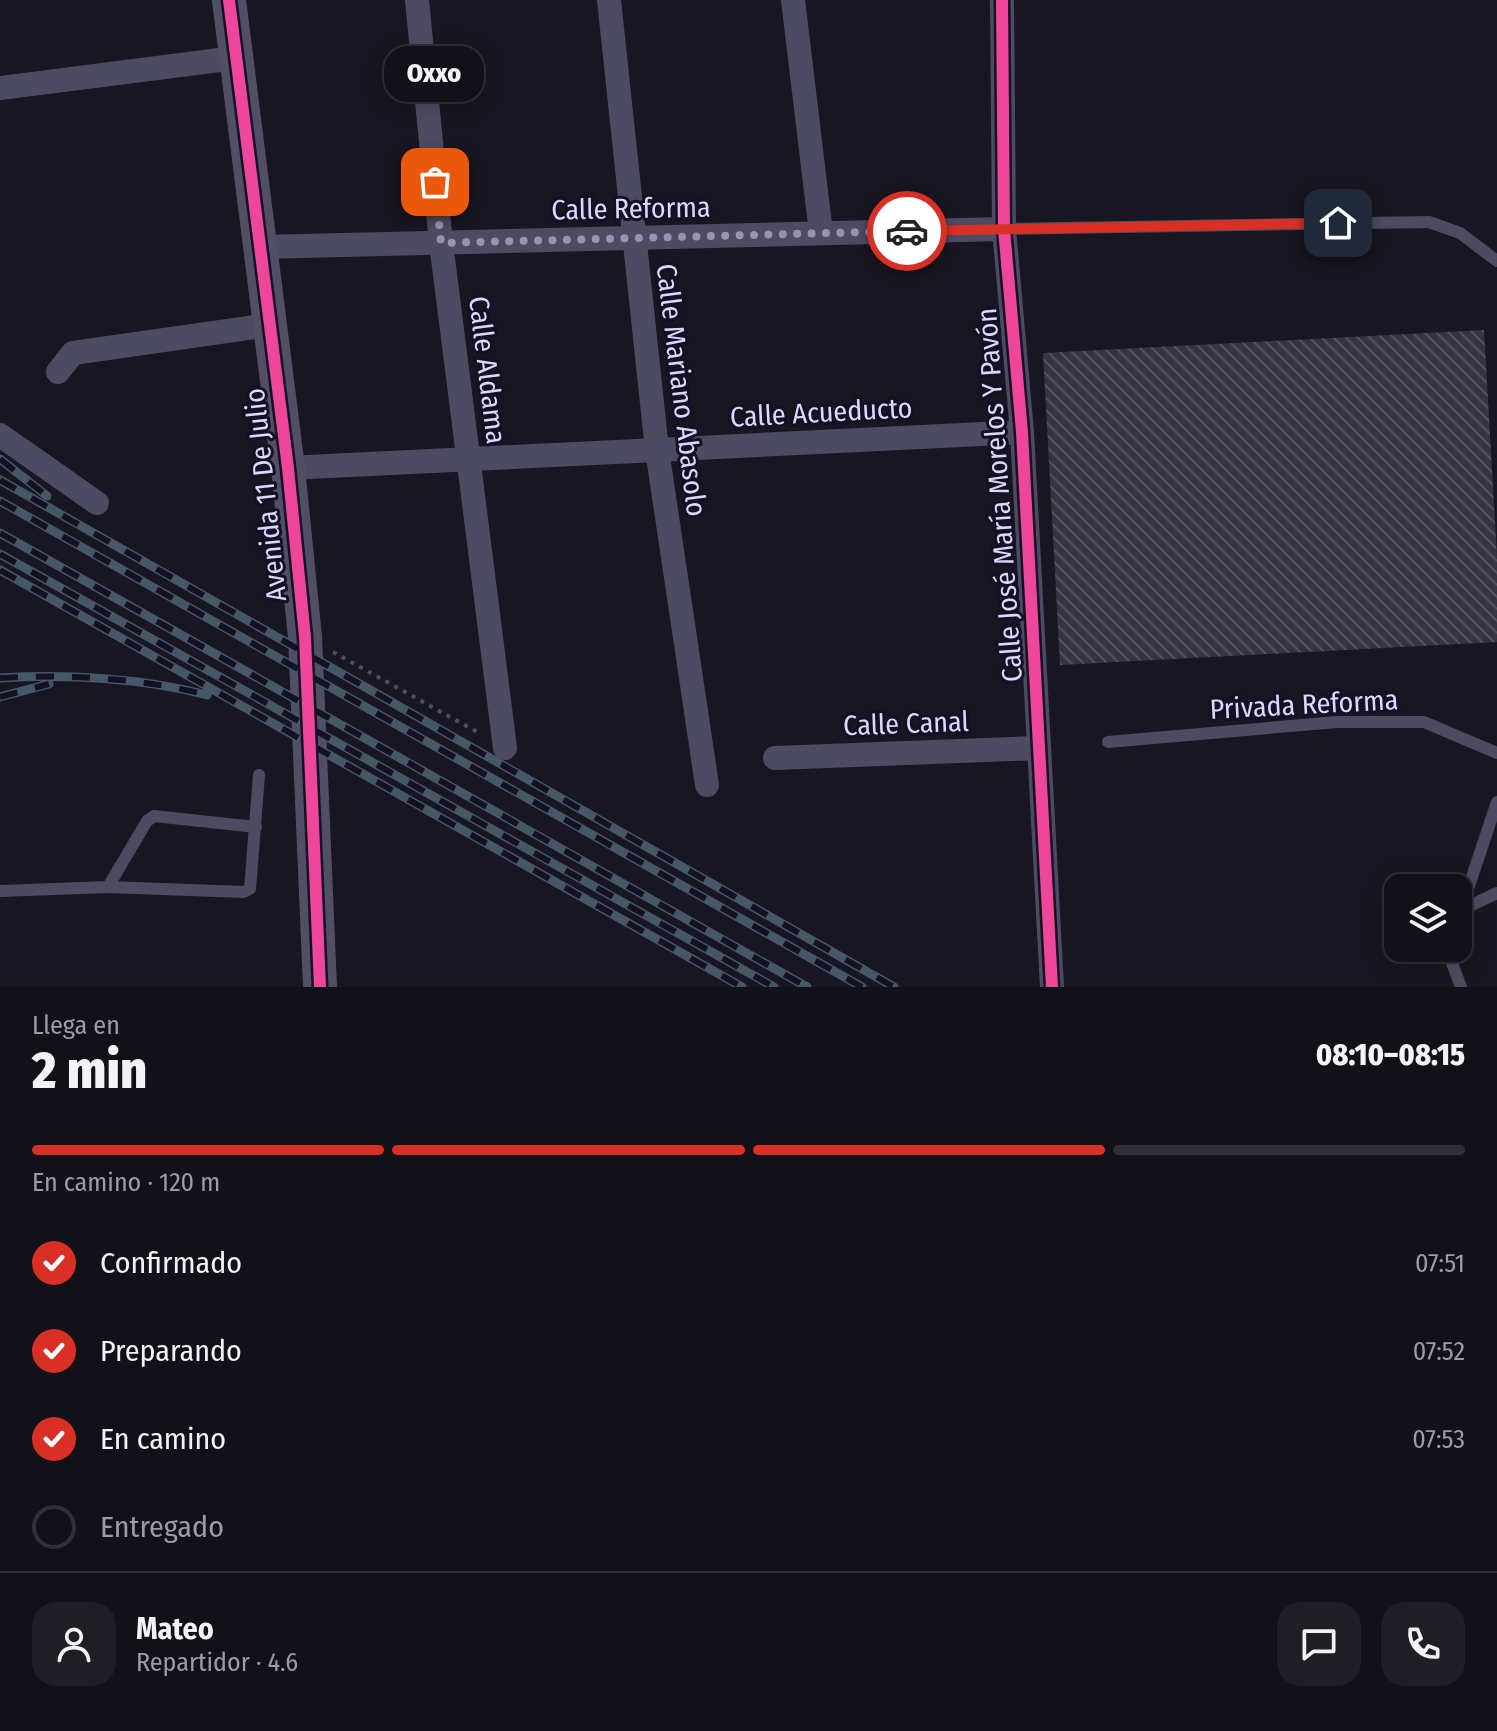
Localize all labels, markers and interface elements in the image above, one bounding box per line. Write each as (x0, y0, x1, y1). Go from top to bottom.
callout: Oxxo (385, 46, 485, 102)
text: Oxxo (407, 58, 461, 89)
pin (401, 148, 469, 216)
icon: bag (413, 160, 457, 204)
pin (1304, 189, 1372, 257)
street label: Calle Reforma (551, 191, 711, 226)
courier (867, 191, 947, 271)
icon: home (1316, 201, 1360, 245)
icon: car (885, 209, 929, 253)
street label: Calle Mariano Abasolo (650, 262, 713, 518)
street label: Calle Aldama (462, 294, 513, 446)
street label: Calle José María Morelos Y Pavón (970, 307, 1029, 683)
street label: Avenida 11 De Julio (238, 387, 293, 603)
street label: Calle Acueducto (729, 391, 913, 434)
street label: Privada Reforma (1209, 683, 1399, 726)
street label: Calle Canal (843, 705, 969, 742)
map controls (1384, 874, 1472, 962)
button: layers (1384, 874, 1472, 962)
text: Llega en (32, 1010, 120, 1041)
text: 08:10–08:15 (1316, 1037, 1465, 1073)
text: 2 min (32, 1039, 147, 1102)
text: En camino · 120 m (32, 1167, 220, 1198)
icon: check (32, 1241, 76, 1285)
text: Confirmado (100, 1245, 242, 1281)
text: 07:51 (1415, 1248, 1465, 1279)
icon: check (32, 1329, 76, 1373)
text: Preparando (100, 1333, 242, 1369)
text: 07:52 (1413, 1336, 1465, 1367)
icon: check (32, 1417, 76, 1461)
text: En camino (100, 1421, 226, 1457)
text: 07:53 (1412, 1424, 1465, 1455)
text: Entregado (100, 1509, 224, 1545)
button: person (32, 1602, 116, 1686)
button: chat (1277, 1602, 1361, 1686)
button: phone (1381, 1602, 1465, 1686)
text: Mateo (136, 1611, 214, 1647)
text: Repartidor · 4.6 (136, 1647, 298, 1678)

